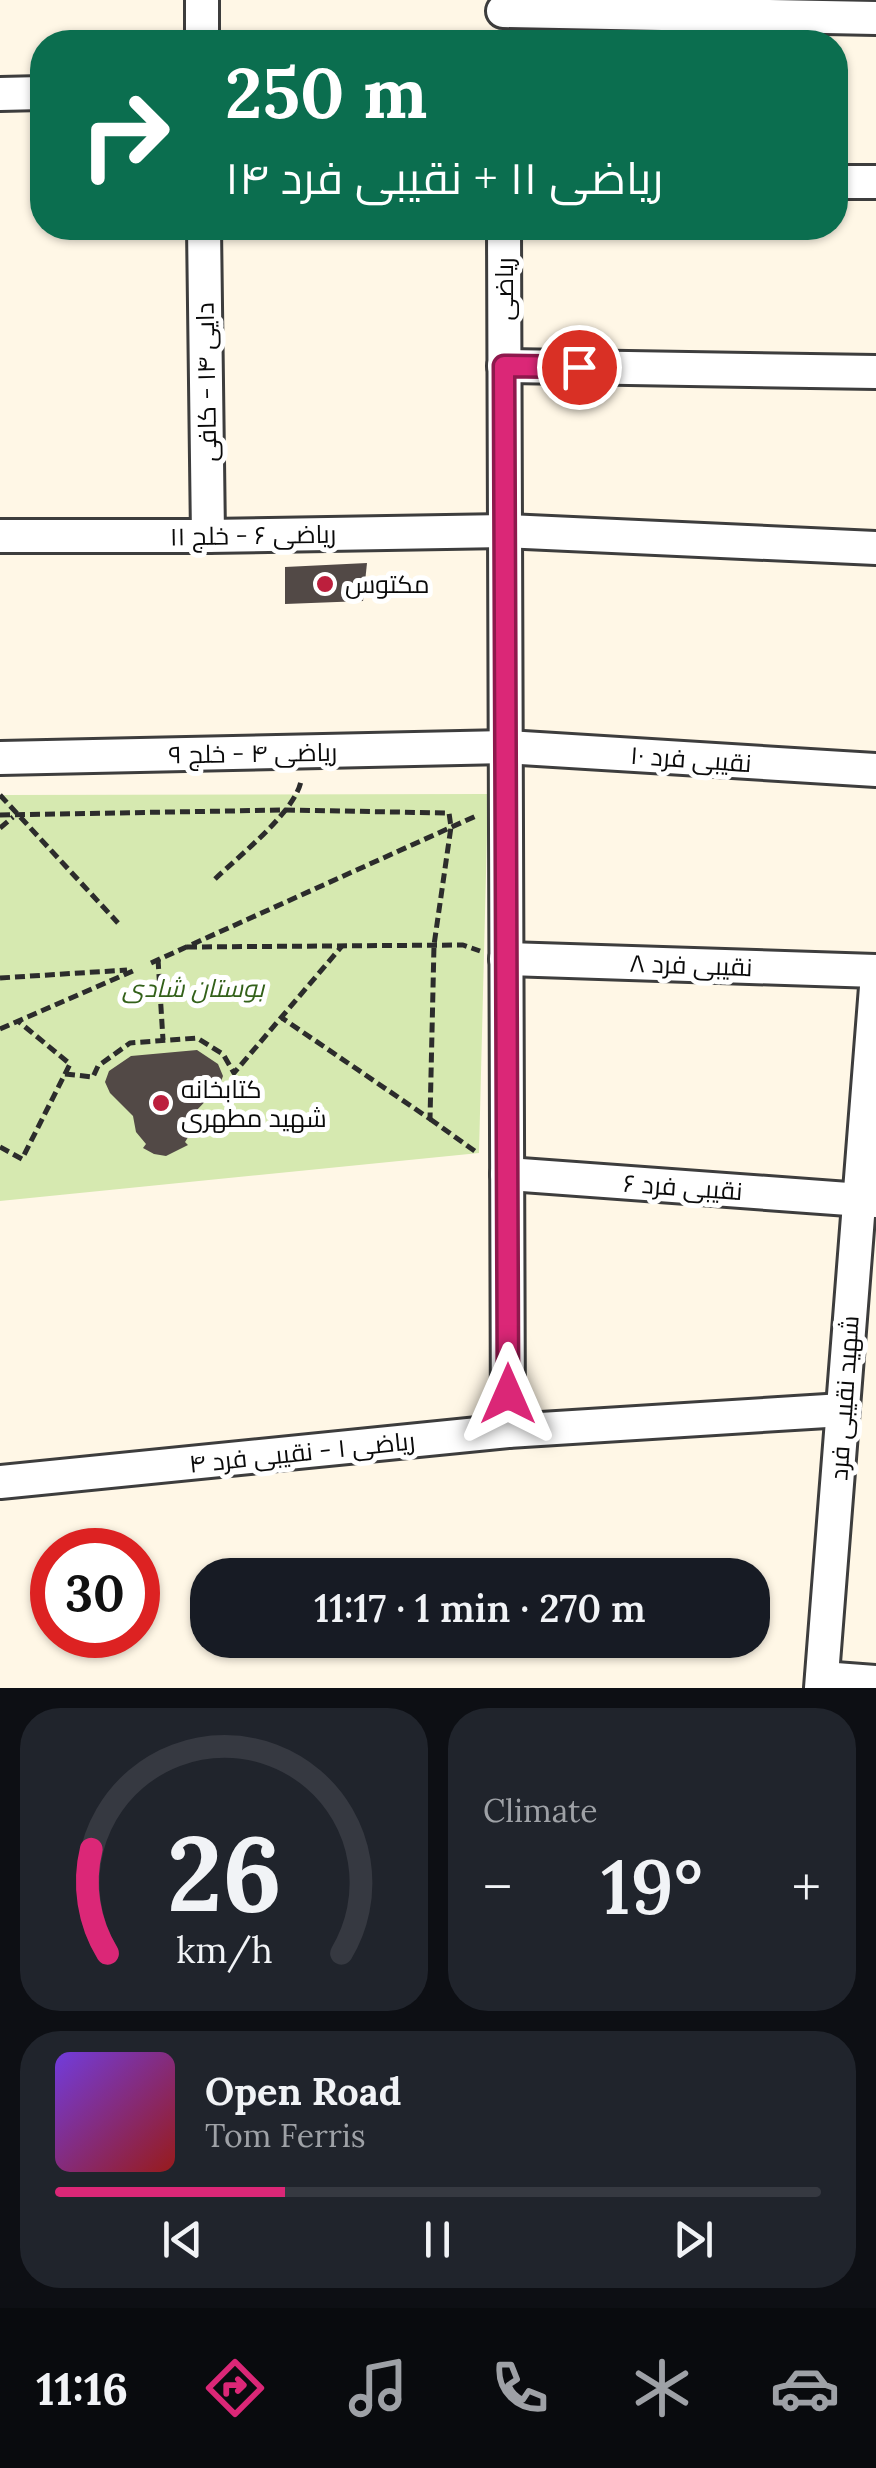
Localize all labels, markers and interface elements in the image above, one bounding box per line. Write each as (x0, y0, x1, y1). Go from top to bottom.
text: 250 m (225, 48, 427, 137)
icon: right (60, 70, 190, 200)
text: ریاضی ۱۱ + نقیبی فرد ۱۴ (225, 149, 663, 206)
street label: ریاضی (488, 257, 520, 321)
street label: دایی ۱۴ - کافی (189, 302, 223, 462)
pin (537, 325, 622, 410)
icon: arrive (552, 340, 607, 395)
street label: ریاضی ۶ - خلج ۱۱ (170, 518, 336, 553)
place label: مکتوس (345, 568, 430, 600)
marker: مکتوس (314, 573, 336, 595)
street label: ریاضی ۴ - خلج ۹ (168, 736, 338, 771)
street label: نقیبی فرد ۱۰ (629, 739, 753, 779)
street label: نقیبی فرد ۸ (629, 947, 753, 983)
park label: بوستان شادی (122, 972, 265, 1004)
place label: کتابخانه شهید مطهری (181, 1073, 327, 1134)
marker: کتابخانه شهید مطهری (150, 1092, 172, 1114)
street label: نقیبی فرد ۶ (622, 1167, 744, 1207)
street label: شهید نقیبی فرد (822, 1314, 866, 1482)
position arrow (456, 1342, 560, 1446)
street label: ریاضی ۱ - نقیبی فرد ۴ (188, 1424, 416, 1480)
speed limit sign: 30 (30, 1528, 160, 1658)
text: 11:17 · 1 min · 270 m (314, 1584, 646, 1632)
text: Climate (483, 1790, 598, 1831)
text: 26 (166, 1806, 282, 1939)
text: 19° (601, 1839, 703, 1935)
text: − (483, 1852, 512, 1922)
text: + (792, 1852, 821, 1922)
text: km/h (176, 1927, 272, 1973)
text: Open Road (205, 2067, 401, 2115)
text: Tom Ferris (205, 2115, 366, 2156)
icon: previous (155, 2212, 210, 2267)
icon: pause (410, 2212, 465, 2267)
icon: next (666, 2212, 721, 2267)
icon: directions (200, 2353, 270, 2423)
icon: music (343, 2353, 413, 2423)
icon: phone (485, 2353, 555, 2423)
icon: climate (627, 2353, 697, 2423)
icon: car (770, 2353, 840, 2423)
text: 11:16 (36, 2360, 128, 2417)

